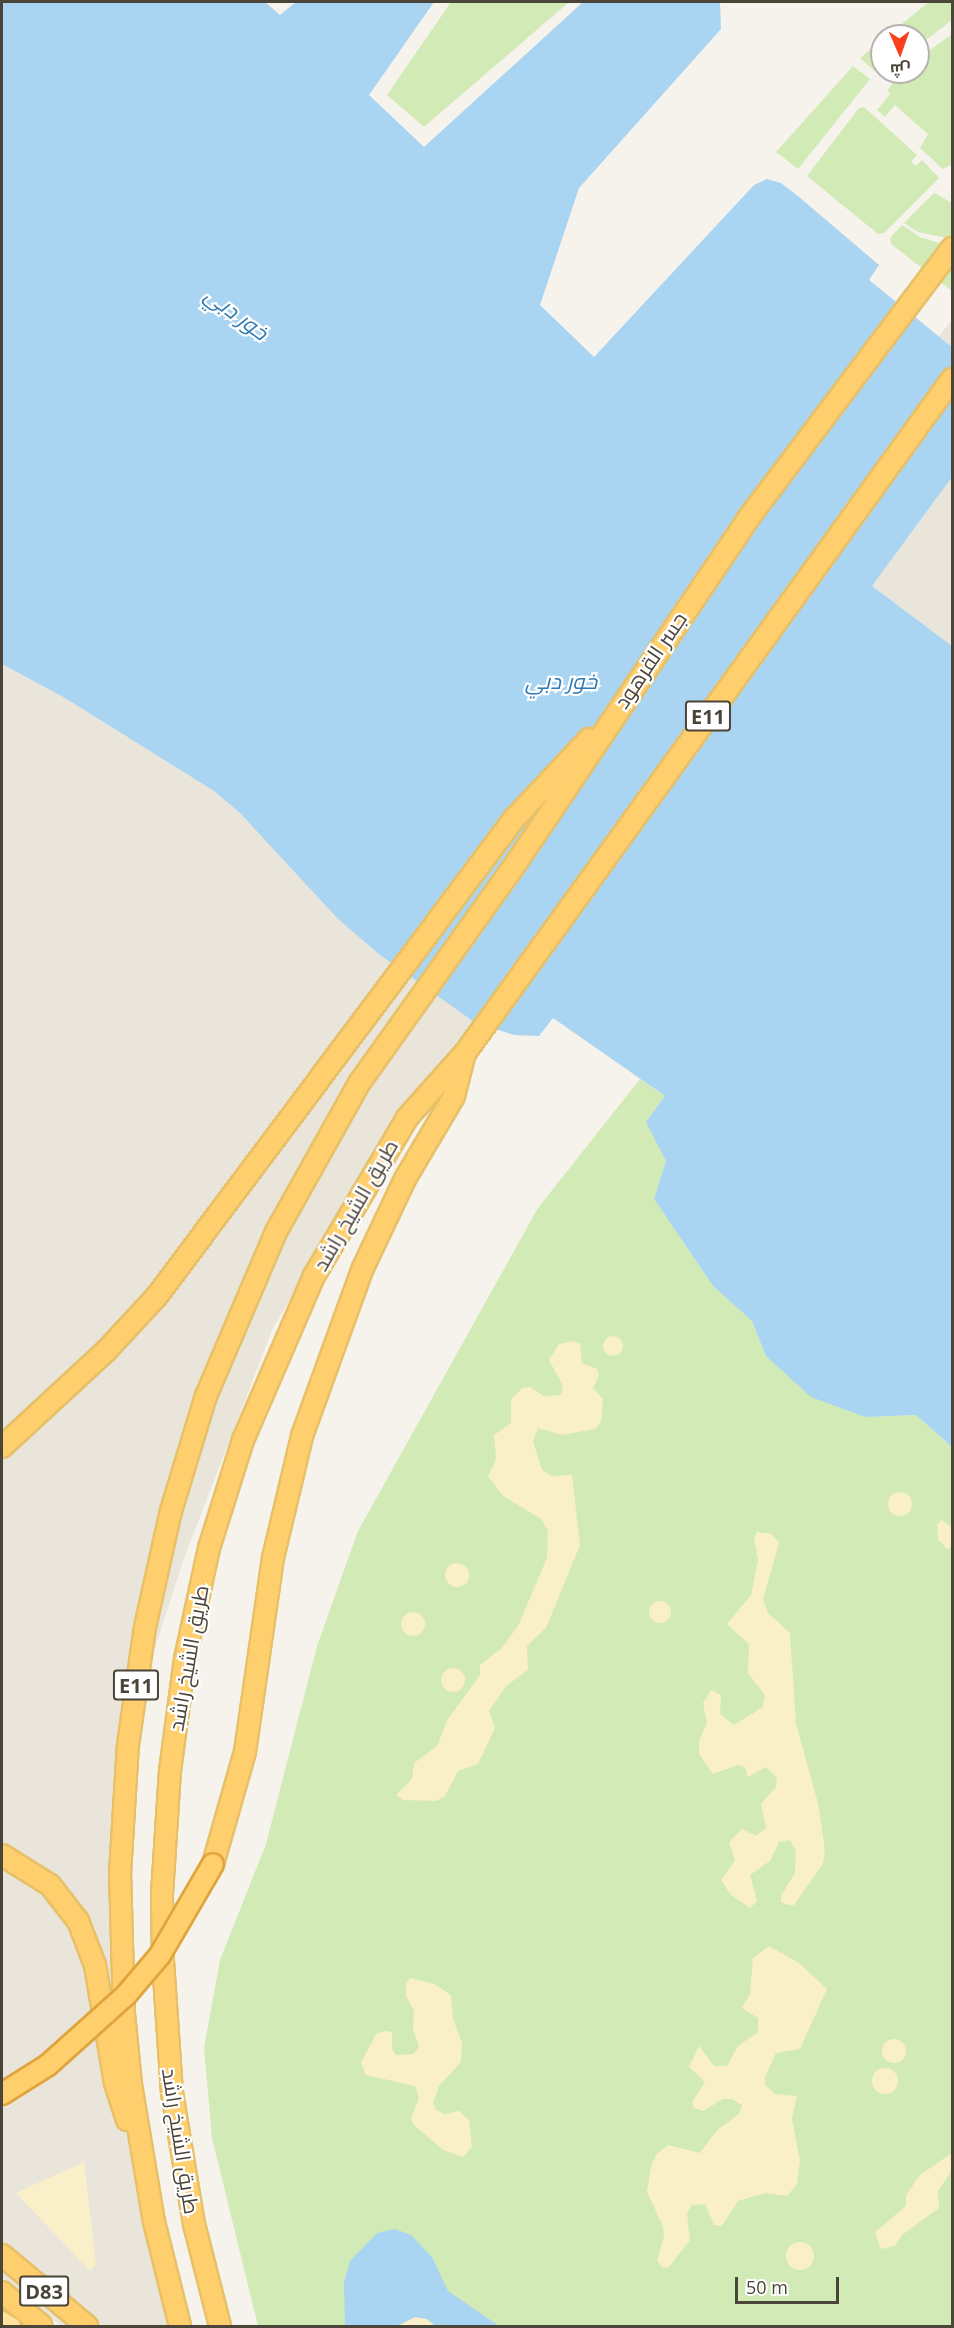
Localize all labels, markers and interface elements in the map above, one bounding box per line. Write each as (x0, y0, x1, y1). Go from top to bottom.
north arrow (870, 24, 930, 84)
text: ش (890, 59, 911, 81)
water label: خور دبي (200, 281, 274, 345)
street label: جسر القرهود (608, 607, 692, 713)
water label: خور دبي (525, 668, 597, 694)
road number: E11 (684, 699, 732, 733)
street label: طريق الشيخ راشد (307, 1135, 403, 1275)
street label: طريق الشيخ راشد (163, 1583, 213, 1733)
road number: E11 (112, 1668, 160, 1702)
street label: طريق الشيخ راشد (157, 2066, 205, 2216)
scale bar (738, 2265, 842, 2303)
road number: D83 (18, 2274, 70, 2308)
text: 50 m (746, 2275, 788, 2299)

